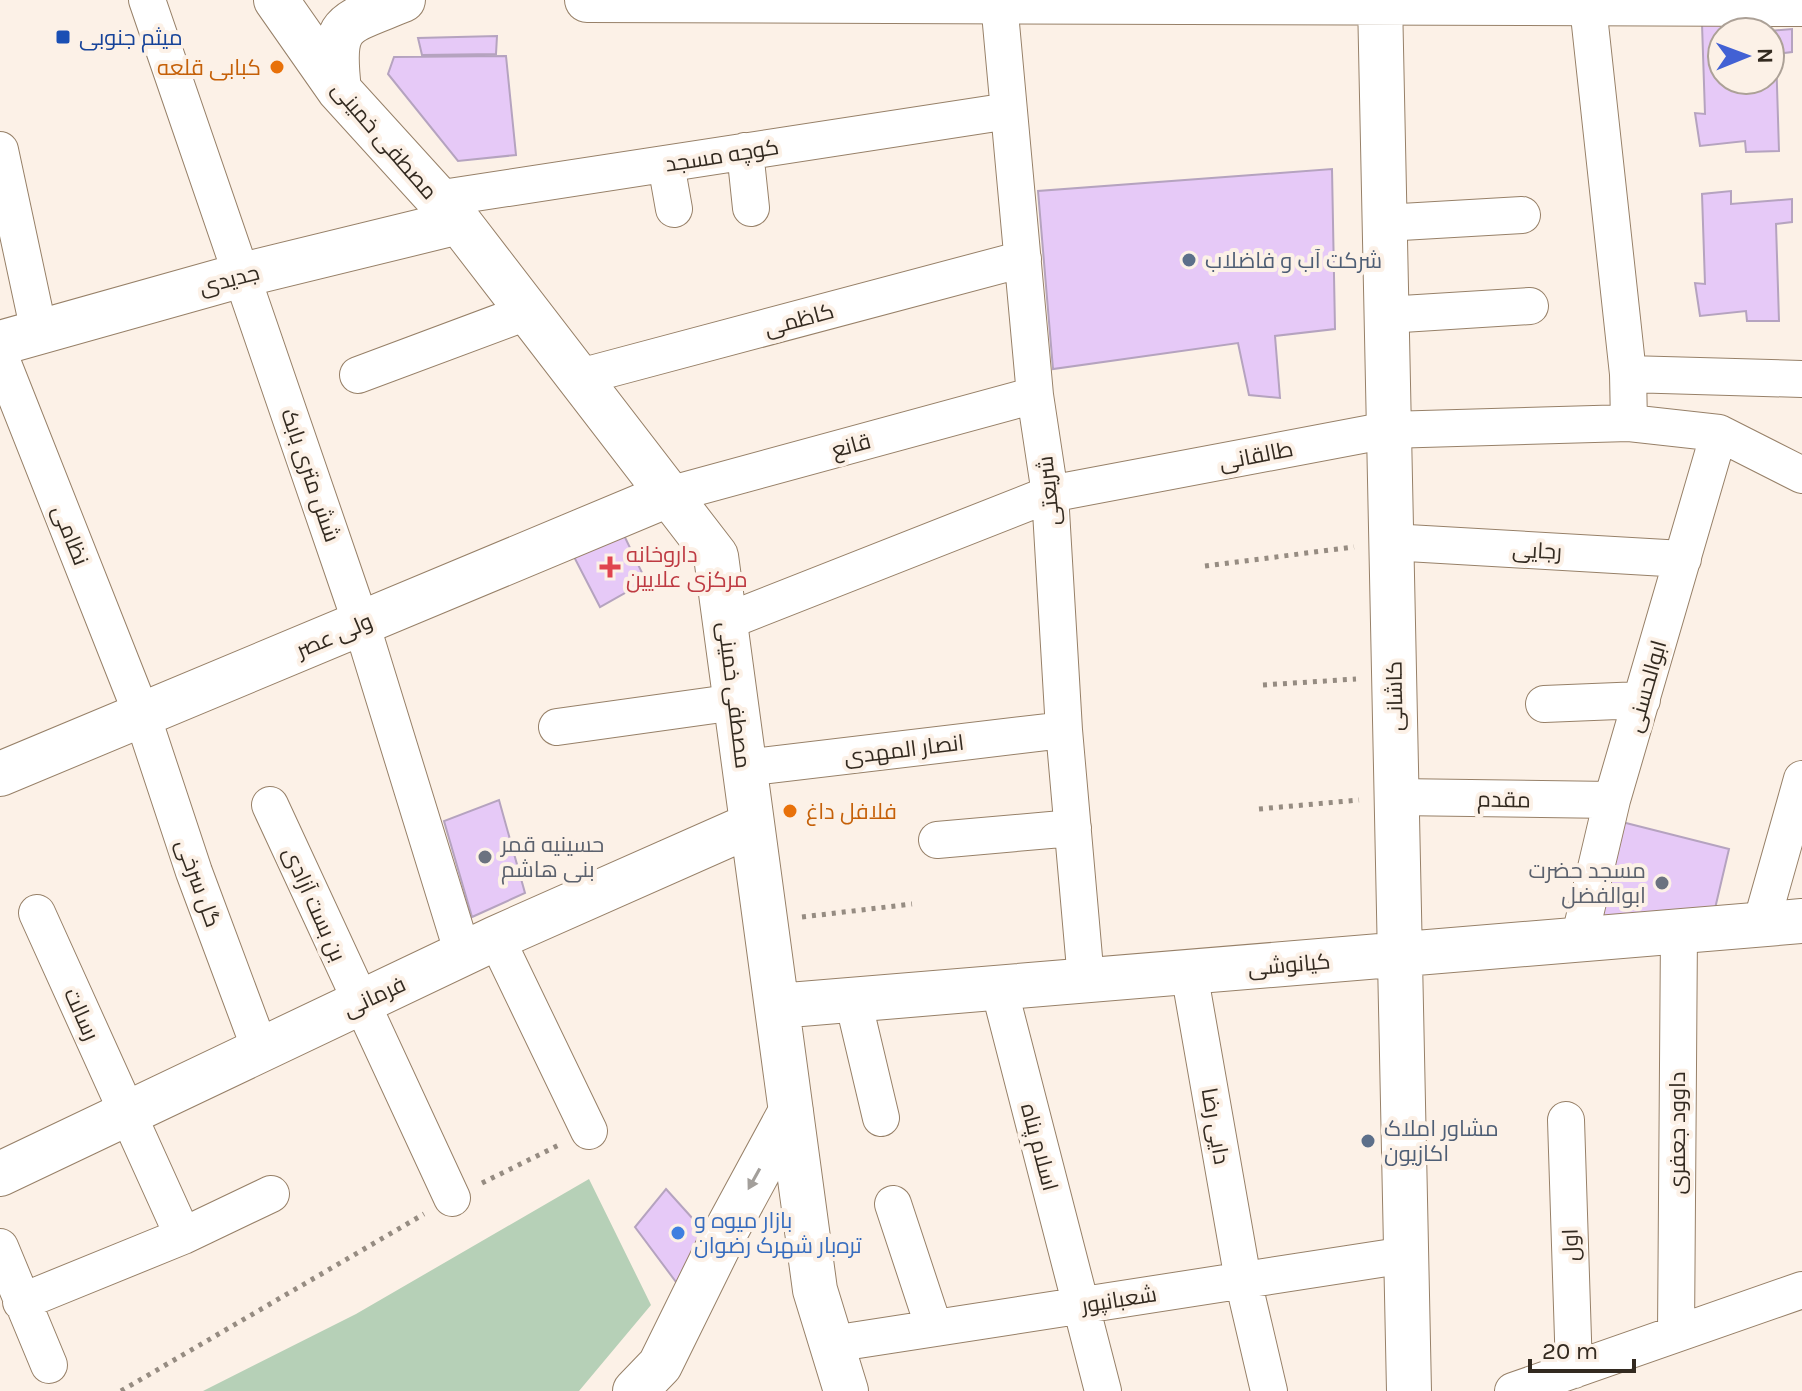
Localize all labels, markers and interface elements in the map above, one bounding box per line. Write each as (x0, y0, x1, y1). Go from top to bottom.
north arrow (1706, 16, 1786, 96)
place label: میثم جنوبی (79, 25, 183, 53)
marker: میثم جنوبی (54, 28, 72, 46)
text: N (1752, 48, 1778, 64)
place label: کبابی قلعه (157, 55, 261, 81)
marker: کبابی قلعه (268, 58, 286, 76)
street label: مصطفی خمینی (326, 76, 442, 205)
street label: کوچه مسجد (663, 134, 781, 179)
place label: شرکت آب و فاضلاب (1205, 248, 1382, 274)
marker: شرکت آب و فاضلاب (1180, 251, 1198, 269)
street label: جدیدی (196, 259, 262, 300)
street label: کاظمی (762, 298, 837, 342)
street label: شش متری بابک (275, 405, 345, 545)
street label: قانع (829, 428, 874, 465)
street label: طالقانی (1217, 436, 1295, 476)
street label: شریعتی (1032, 455, 1066, 527)
street label: نظامی (46, 502, 94, 569)
street label: رجایی (1511, 537, 1563, 565)
place label: داروخانه مرکزی علایین (626, 542, 748, 593)
marker: داروخانه مرکزی علایین (601, 558, 619, 576)
street label: ولی عصر (290, 608, 376, 664)
street label: مصطفی خمینی (712, 620, 756, 770)
street label: ابوالحسنی (1621, 637, 1672, 735)
street label: کاشانی (1381, 661, 1409, 731)
street label: انصار المهدی (843, 730, 966, 770)
street label: مقدم (1477, 787, 1531, 815)
place label: فلافل داغ (806, 799, 897, 826)
marker: فلافل داغ (781, 802, 799, 820)
place label: حسینیه قمر بنی هاشم (499, 832, 604, 885)
street label: گل سرخی (170, 836, 226, 931)
street label: بن بست آزادی (277, 843, 351, 966)
marker: حسینیه قمر بنی هاشم (476, 848, 494, 866)
place label: مسجد حضرت ابوالفضل (1528, 858, 1646, 909)
marker: مسجد حضرت ابوالفضل (1653, 874, 1671, 892)
street label: کیانوشی (1247, 948, 1332, 982)
street label: فرمانی (339, 971, 410, 1023)
street label: رسالت (58, 984, 104, 1045)
street label: داوود جعفری (1665, 1072, 1691, 1194)
street label: دایی رضا (1195, 1086, 1235, 1167)
street label: اسلام پناه (1013, 1101, 1063, 1194)
place label: مشاور املاک اکازیون (1384, 1116, 1499, 1167)
marker: مشاور املاک اکازیون (1359, 1132, 1377, 1150)
one-way arrow (747, 1168, 760, 1191)
place label: بازار میوه و تره‌بار شهرک رضوان (694, 1208, 862, 1259)
marker: بازار میوه و تره‌بار شهرک رضوان (669, 1224, 687, 1242)
street label: اول (1557, 1228, 1585, 1262)
street label: شعبانپور (1078, 1281, 1159, 1319)
scale bar (1530, 1323, 1634, 1373)
text: 20 m (1542, 1337, 1598, 1365)

